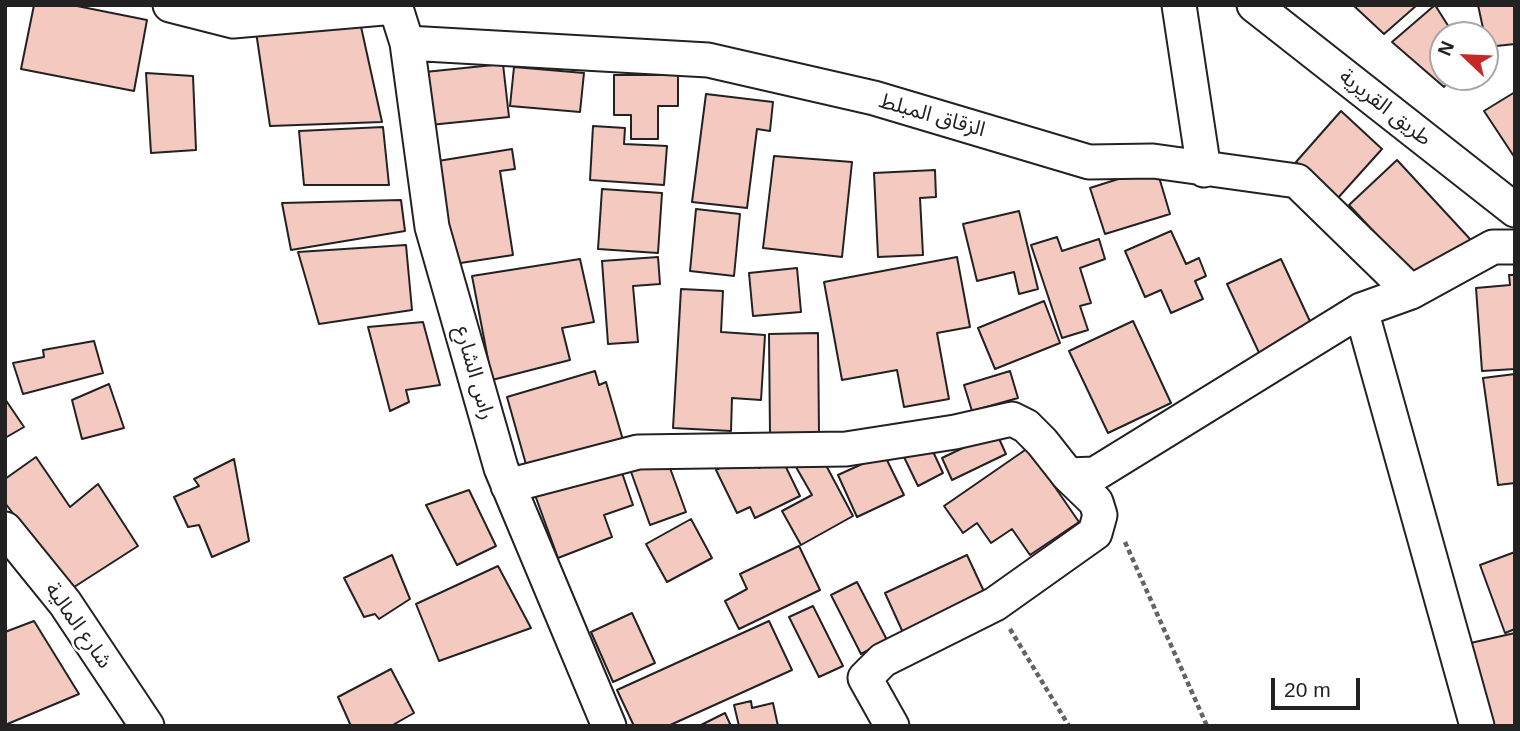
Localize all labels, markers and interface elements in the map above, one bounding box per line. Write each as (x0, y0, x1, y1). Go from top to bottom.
north arrow (1429, 21, 1499, 91)
text: N (1434, 38, 1458, 59)
street label: طريق القريرية (1334, 64, 1436, 152)
street label: الزقاق المبلط (876, 89, 988, 143)
street label: راس الشارع (449, 323, 499, 423)
street label: شارع المالية (39, 578, 117, 674)
scale bar (1275, 664, 1364, 708)
text: 20 m (1284, 678, 1331, 701)

